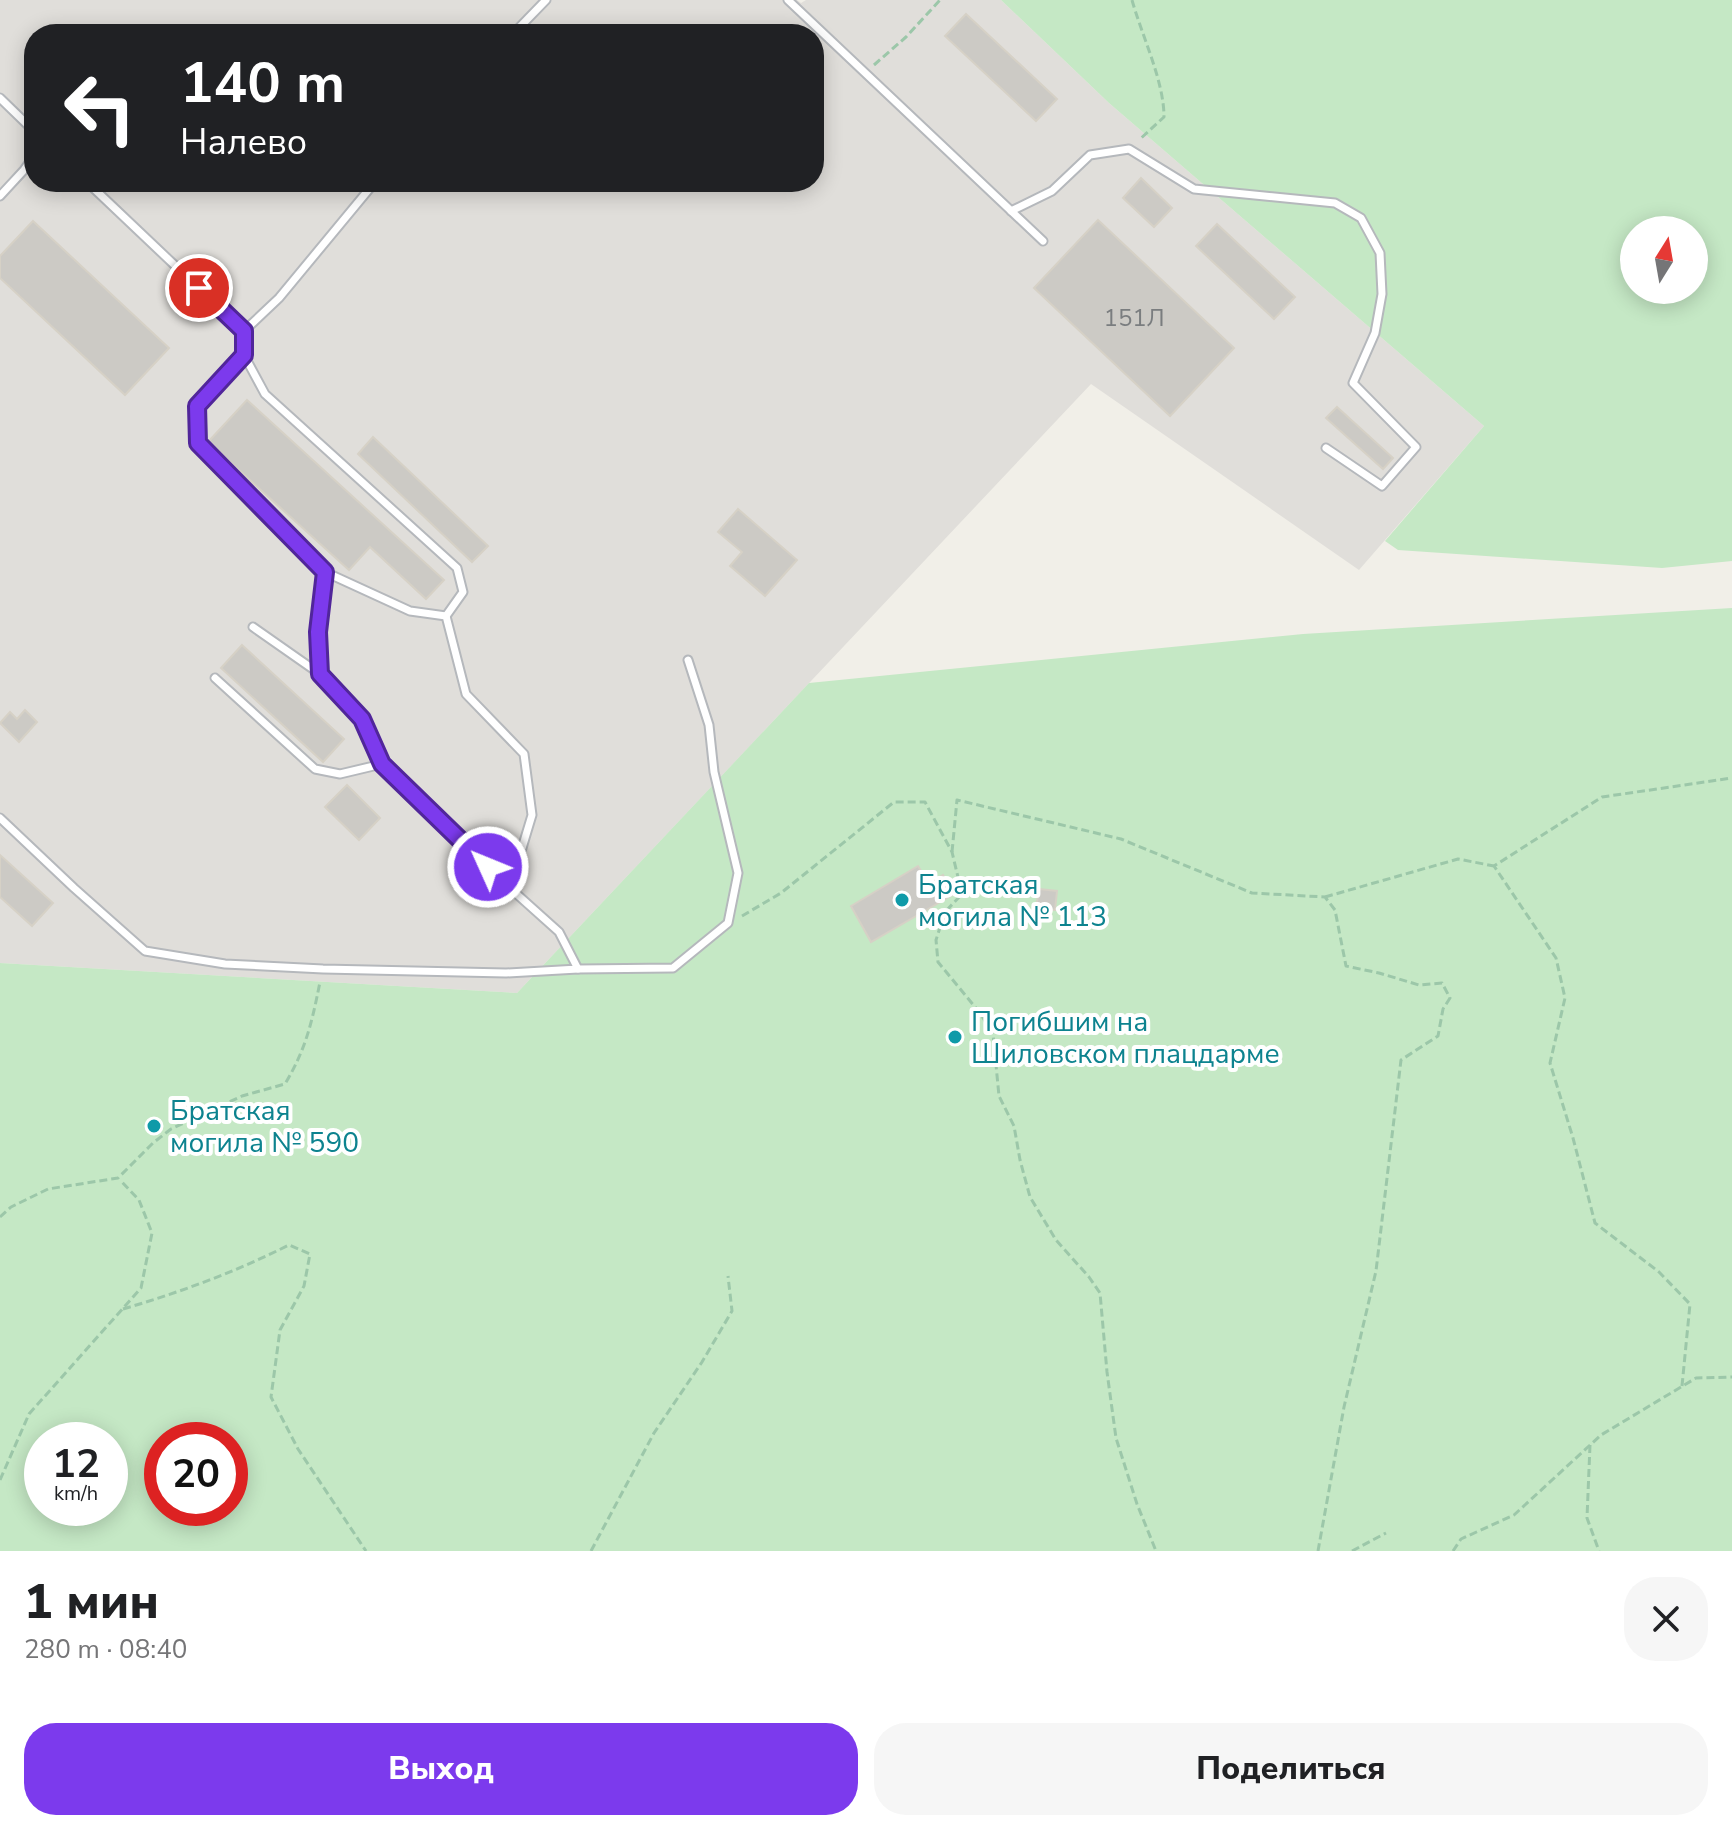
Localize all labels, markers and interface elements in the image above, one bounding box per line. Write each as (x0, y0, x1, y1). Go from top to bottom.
text: 140 m (180, 45, 345, 122)
icon: left (48, 56, 152, 160)
text: Налево (180, 118, 307, 167)
north arrow (1620, 216, 1708, 304)
map controls (1620, 216, 1708, 304)
pin (165, 254, 233, 322)
icon: arrive (177, 266, 221, 310)
house number: 151Л (1104, 302, 1164, 334)
position arrow (446, 825, 530, 909)
place label: Братская могила № 113 (918, 866, 1107, 936)
marker: Братская могила № 113 (893, 891, 911, 909)
place label: Погибшим на Шиловском плацдарме (971, 1003, 1280, 1073)
marker: Погибшим на Шиловском плацдарме (946, 1028, 964, 1046)
place label: Братская могила № 590 (170, 1092, 359, 1162)
marker: Братская могила № 590 (145, 1117, 163, 1135)
speed limit sign: 20 (144, 1422, 248, 1526)
text: 12 (52, 1437, 100, 1491)
text: km/h (54, 1480, 98, 1507)
text: 1 мин (24, 1569, 159, 1635)
button: close (1624, 1577, 1708, 1661)
text: 280 m · 08:40 (24, 1632, 187, 1667)
button: Выход (24, 1723, 858, 1815)
button: Поделиться (874, 1723, 1708, 1815)

